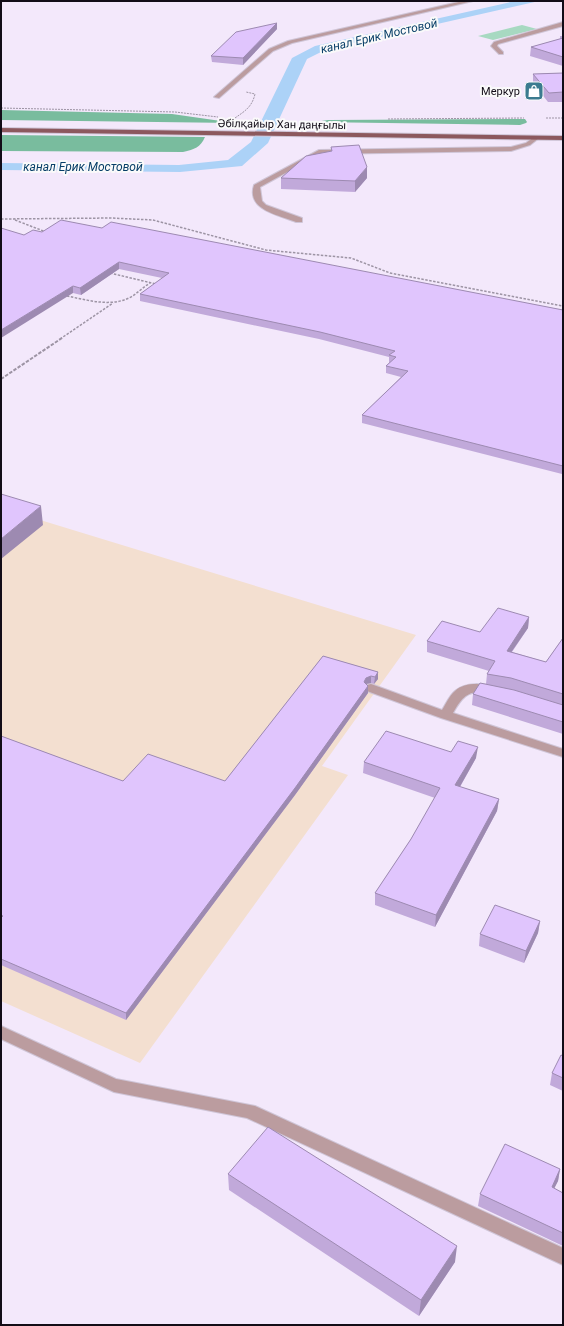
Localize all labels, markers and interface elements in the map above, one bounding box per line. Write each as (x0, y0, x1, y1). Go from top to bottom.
water label: канал Ерик Мостовой (319, 16, 439, 56)
shop icon: Меркур (523, 80, 545, 102)
place label: Меркур (481, 85, 520, 98)
street label: Әбілқайыр Хан даңғылы (218, 117, 346, 132)
water label: канал Ерик Мостовой (23, 160, 143, 174)

